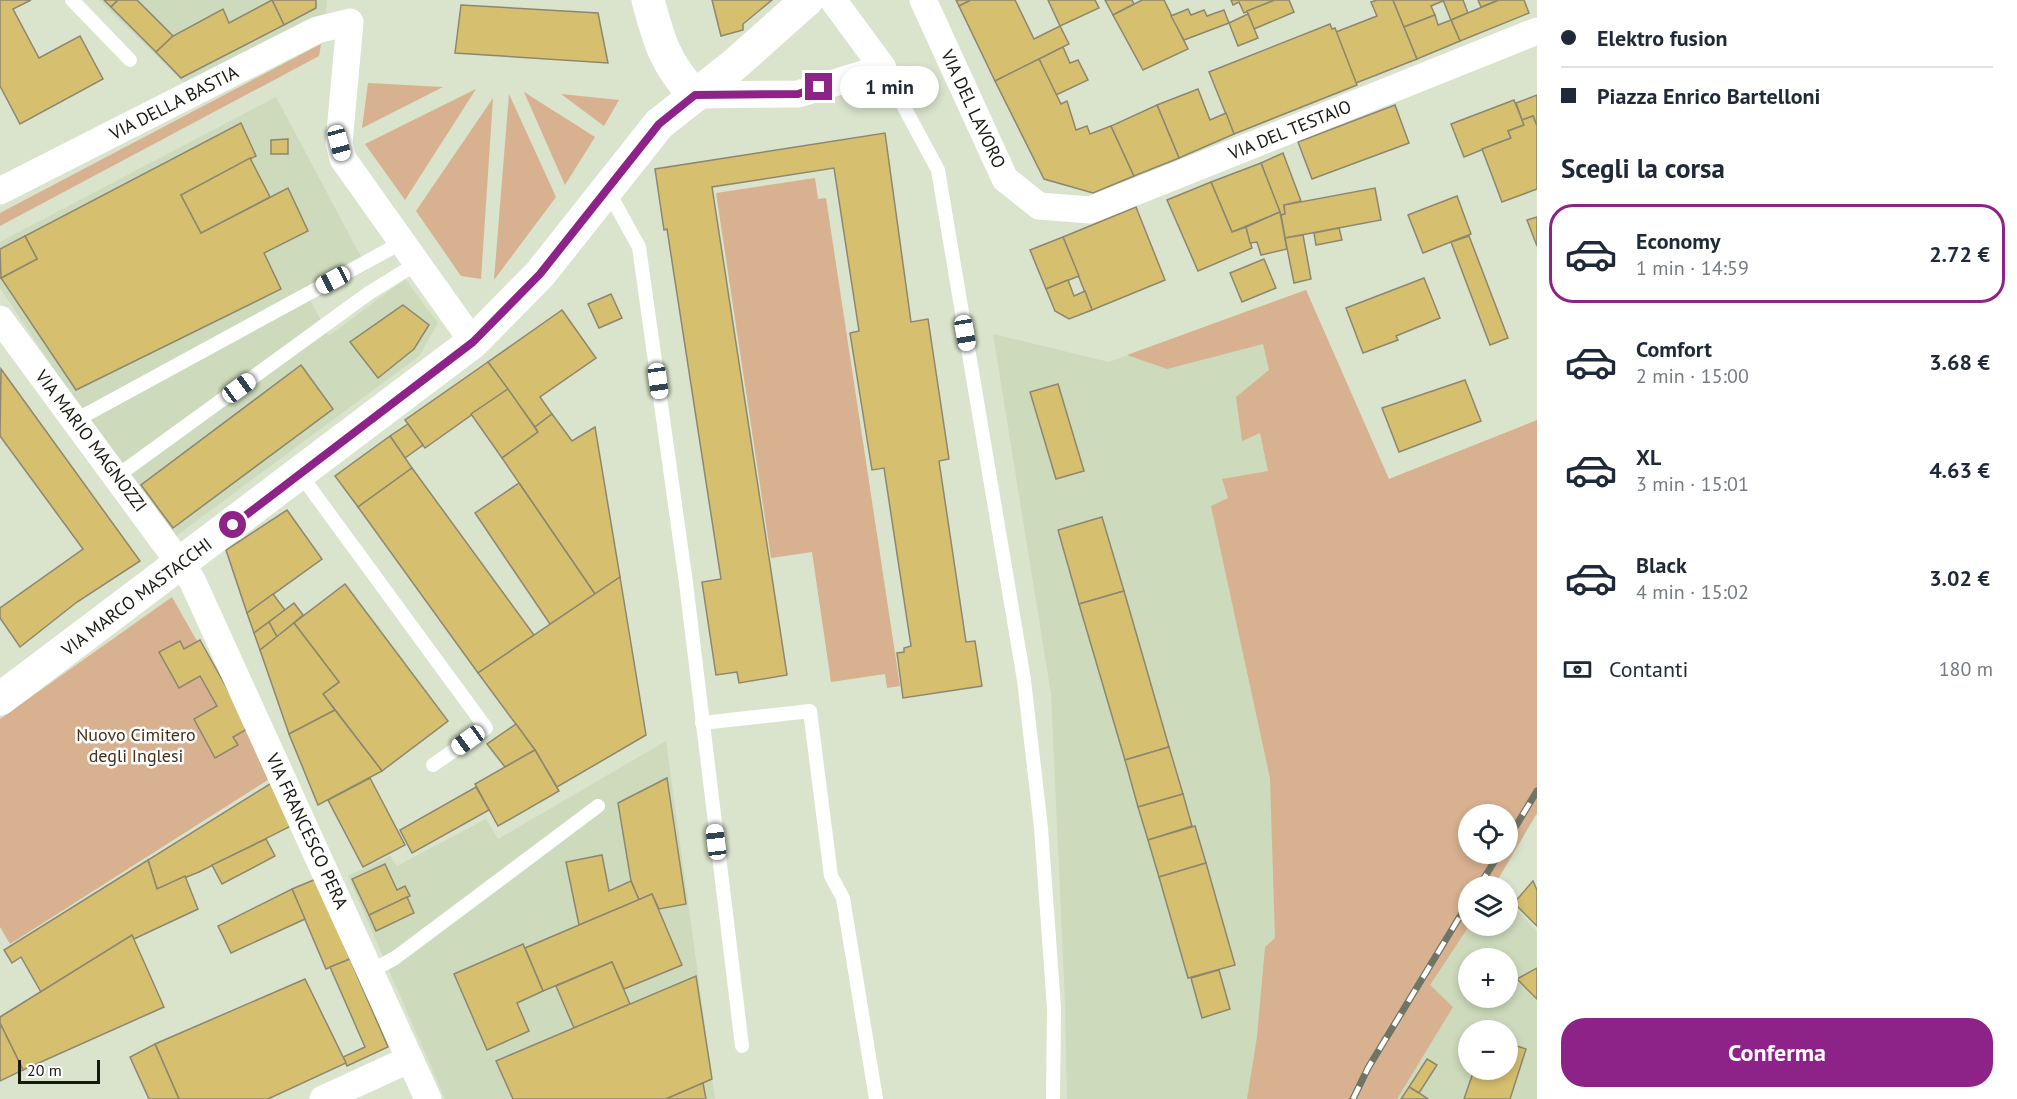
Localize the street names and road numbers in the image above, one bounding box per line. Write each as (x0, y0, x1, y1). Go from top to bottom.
street label: VIA DEL LAVORO (936, 45, 1011, 172)
street label: VIA DELLA BASTIA (105, 60, 242, 145)
street label: VIA DEL TESTAIO (1224, 94, 1355, 165)
street label: VIA MARIO MAGNOZZI (30, 364, 152, 516)
street label: VIA MARCO MASTACCHI (56, 533, 216, 661)
street label: VIA FRANCESCO PERA (261, 748, 354, 913)

